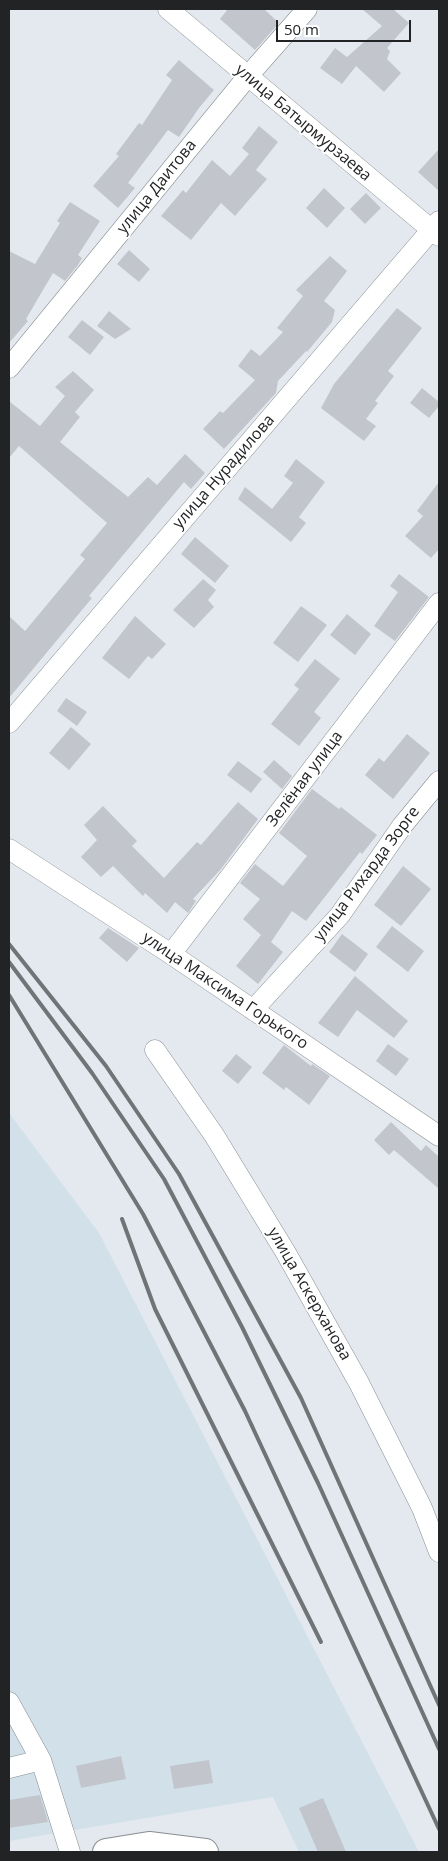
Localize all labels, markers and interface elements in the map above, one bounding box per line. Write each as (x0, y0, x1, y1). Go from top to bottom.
scale bar (278, 10, 413, 42)
text: 50 m (284, 19, 319, 39)
street label: улица Батырмурзаева (231, 60, 375, 186)
street label: улица Даитова (113, 136, 201, 238)
street label: улица Нурадилова (169, 411, 279, 533)
street label: Зелёная улица (263, 727, 347, 831)
street label: улица Рихарда Зорге (310, 803, 424, 945)
street label: улица Максима Горького (138, 928, 312, 1054)
street label: улица Аскерханова (263, 1224, 355, 1364)

